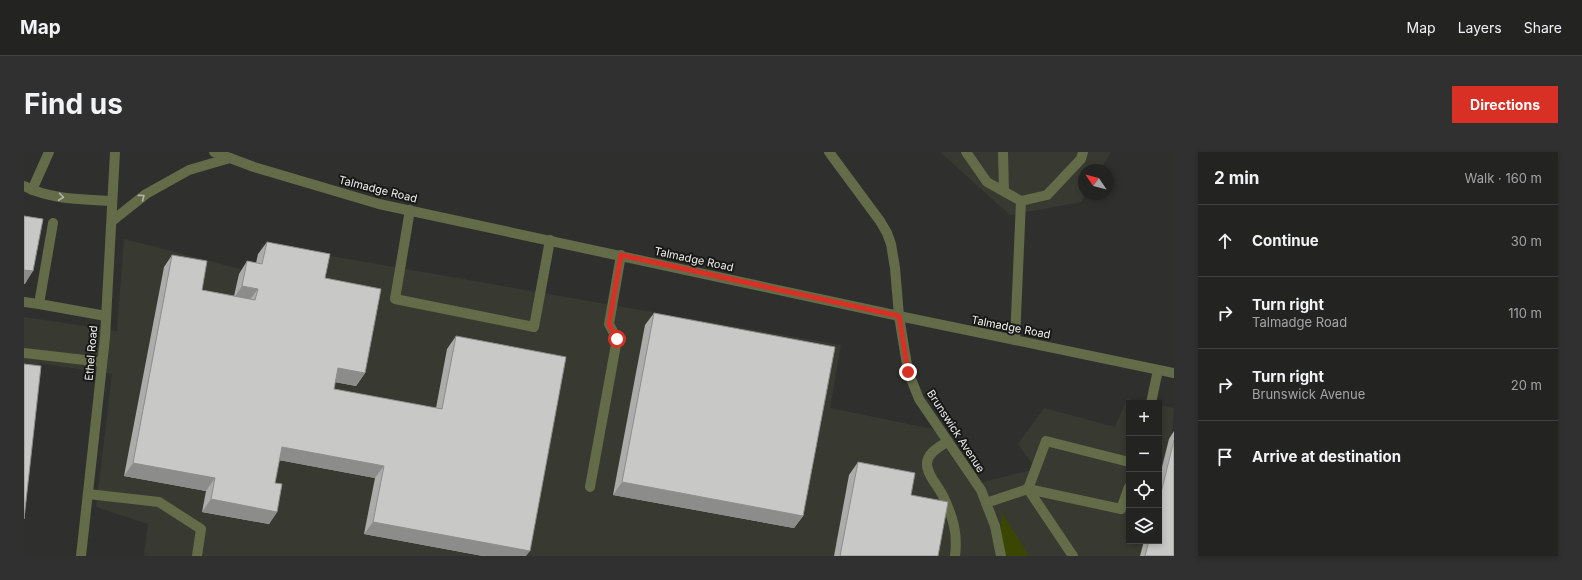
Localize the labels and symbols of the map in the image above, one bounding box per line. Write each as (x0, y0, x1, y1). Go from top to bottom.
north arrow (1078, 164, 1114, 200)
street label: Talmadge Road (337, 172, 419, 206)
one-way arrow (58, 192, 64, 201)
one-way arrow (138, 195, 145, 202)
street label: Talmadge Road (653, 244, 735, 274)
street label: Talmadge Road (970, 312, 1052, 342)
street label: Ethel Road (82, 325, 100, 381)
route start (608, 330, 626, 348)
route end (899, 363, 917, 381)
street label: Brunswick Avenue (924, 387, 988, 475)

